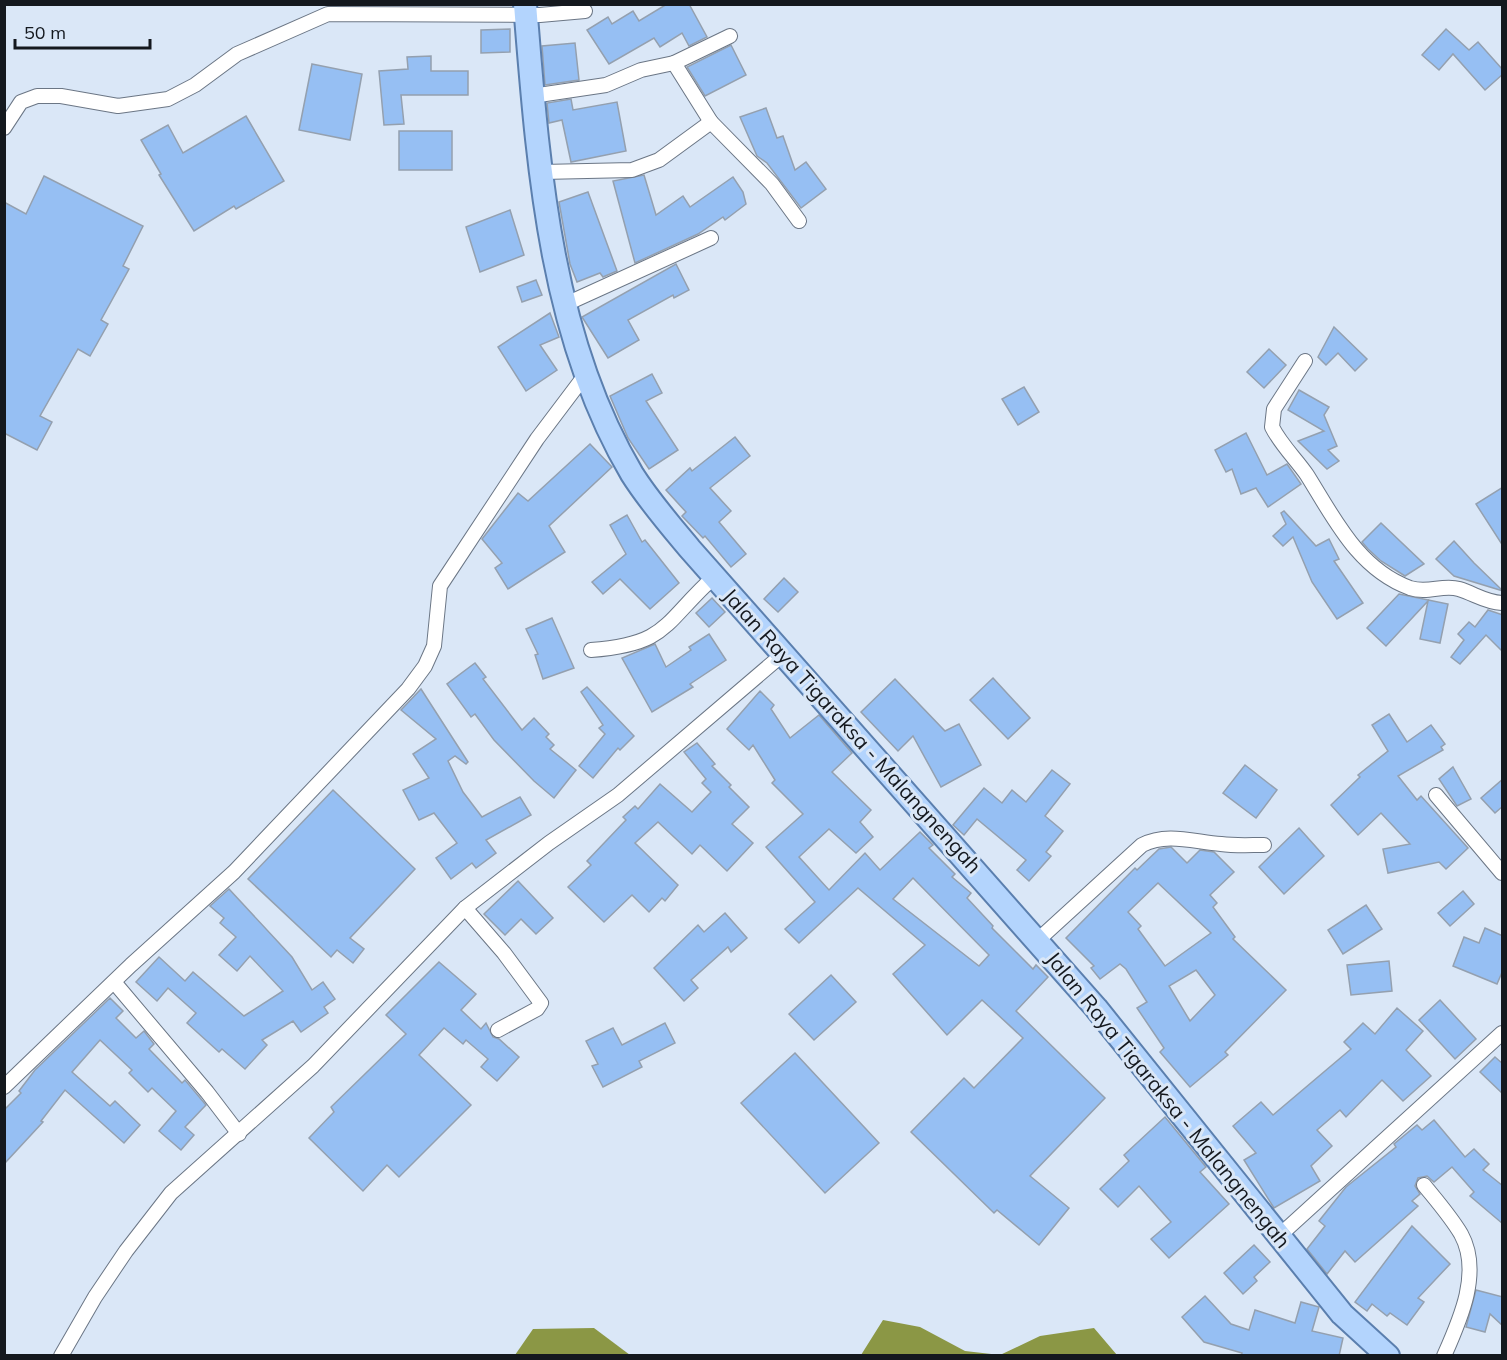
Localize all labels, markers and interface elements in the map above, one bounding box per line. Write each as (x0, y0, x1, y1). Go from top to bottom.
scale bar (15, 12, 150, 50)
text: 50 m (24, 21, 66, 44)
street label: Jalan Raya Tigaraksa - Malangnengah (718, 583, 988, 878)
street label: Jalan Raya Tigaraksa - Malangnengah (1041, 946, 1297, 1253)

